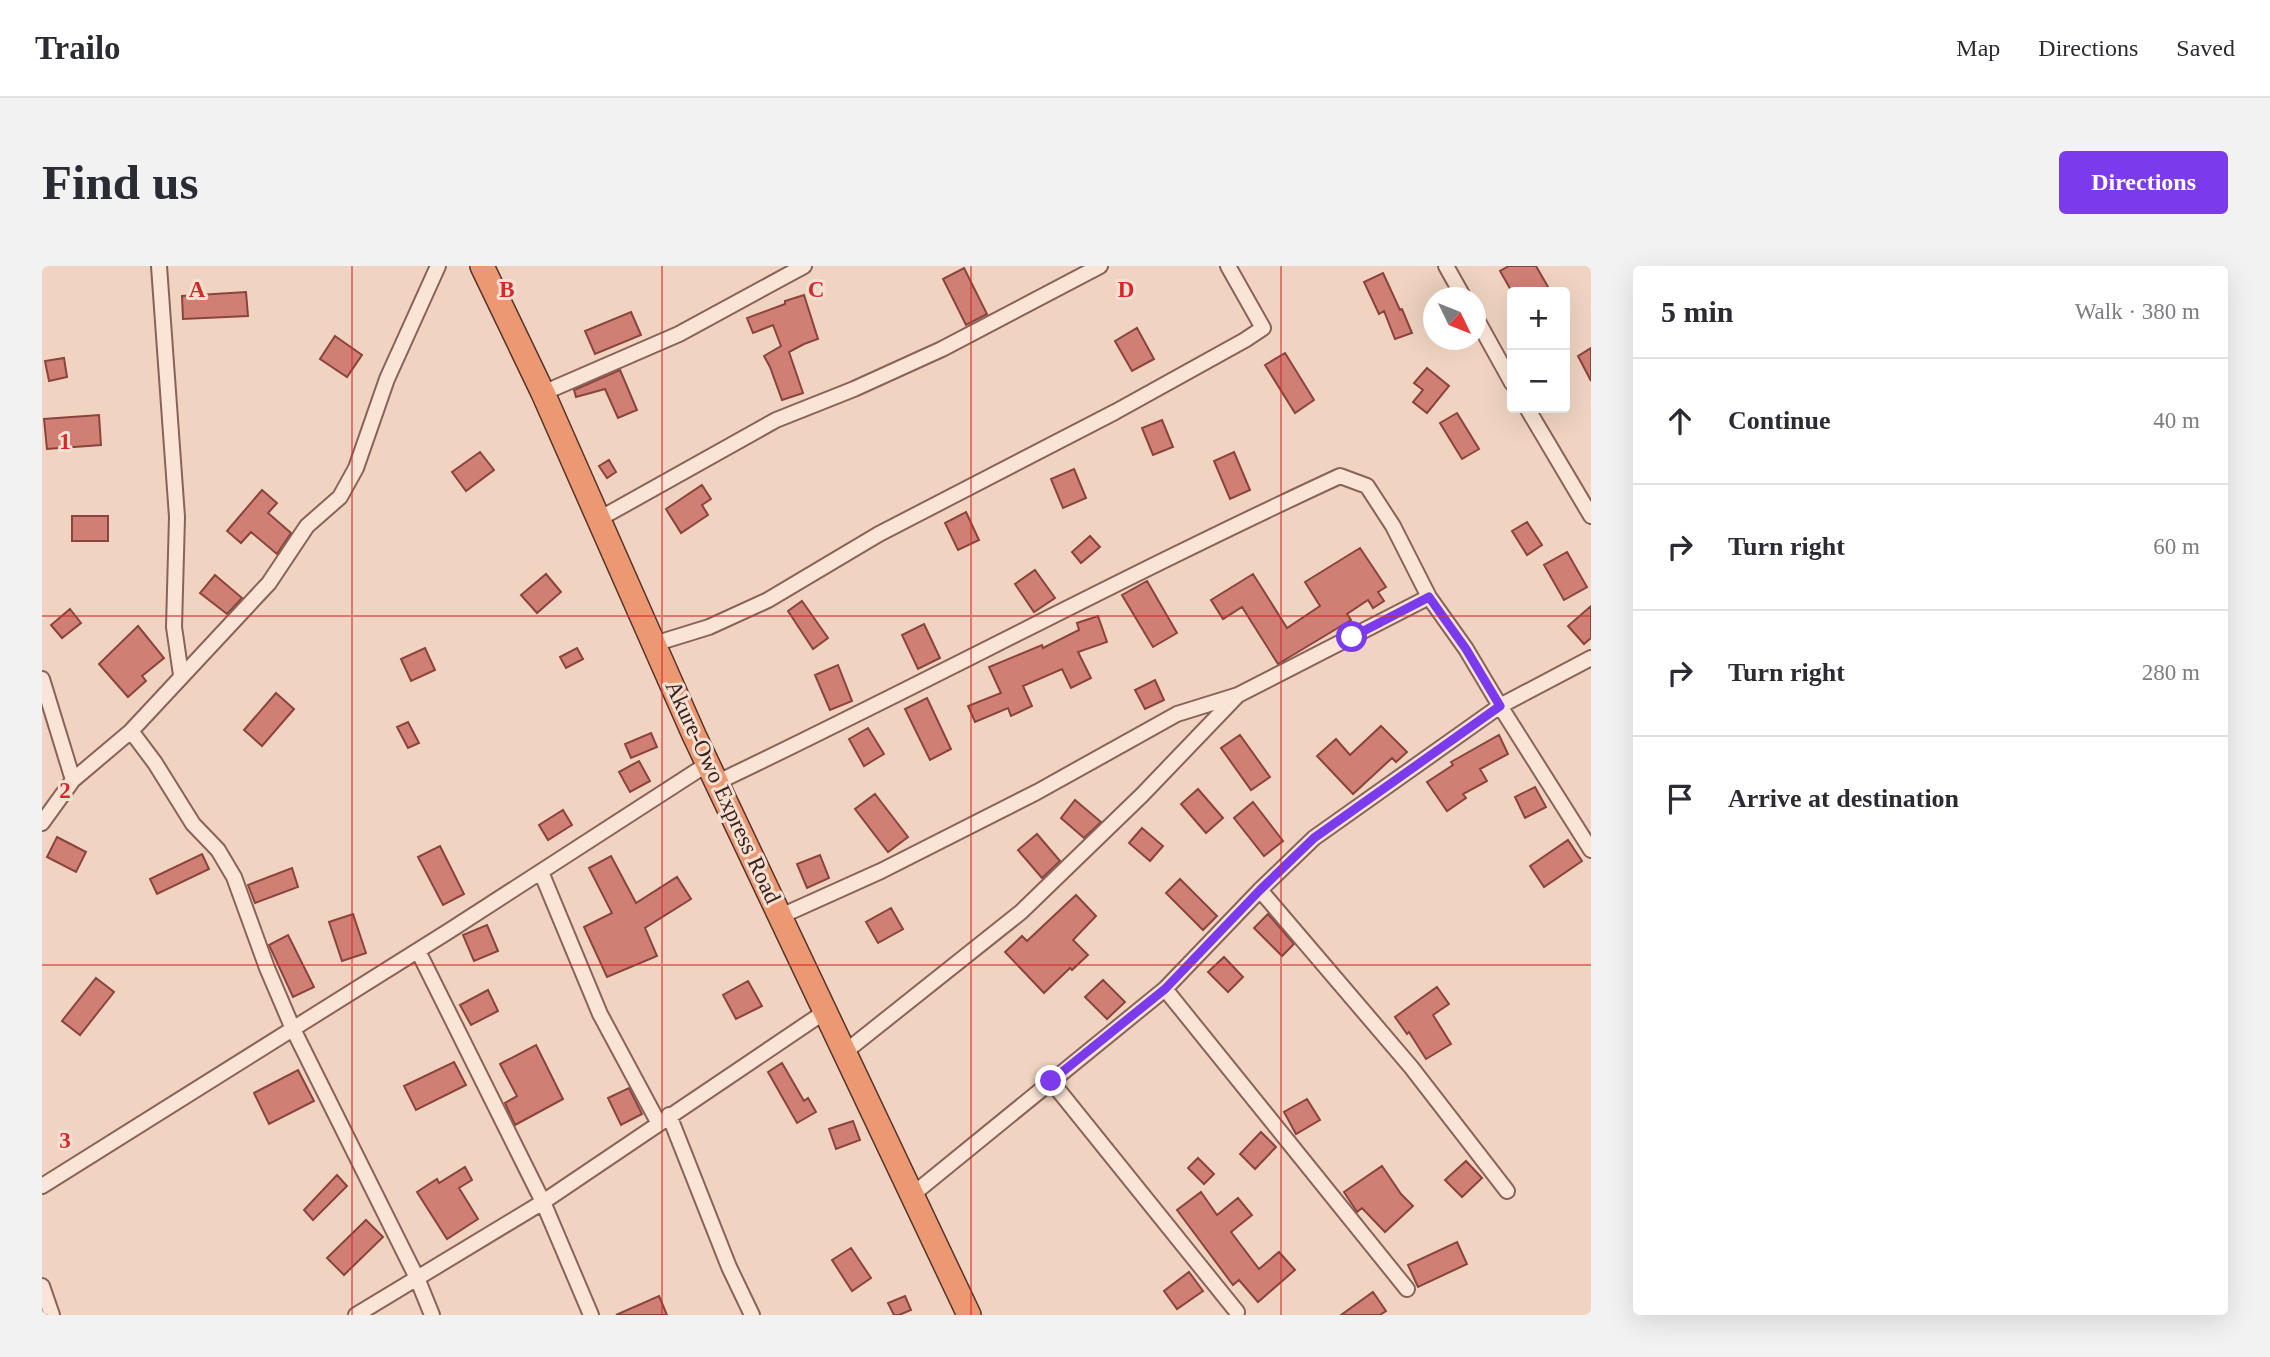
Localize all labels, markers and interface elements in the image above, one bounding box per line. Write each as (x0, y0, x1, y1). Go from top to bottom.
text: Trailo (35, 30, 121, 66)
text: Map (1956, 35, 2000, 61)
text: Directions (2038, 35, 2138, 61)
text: Saved (2176, 35, 2235, 61)
button: Directions (2059, 151, 2228, 214)
text: Find us (42, 155, 199, 210)
text: A (189, 277, 206, 302)
text: B (499, 277, 515, 302)
text: C (808, 277, 824, 302)
text: D (1118, 277, 1134, 302)
north arrow (1423, 287, 1486, 350)
map controls (1507, 287, 1570, 413)
button: + (1507, 287, 1570, 350)
text: 5 min (1661, 295, 1734, 328)
text: Walk · 380 m (2075, 299, 2200, 324)
button: − (1507, 350, 1570, 413)
icon: ahead (1661, 402, 1699, 440)
text: Continue (1728, 406, 1831, 435)
text: 40 m (2153, 408, 2200, 433)
text: 1 (59, 429, 71, 454)
icon: right (1661, 528, 1699, 566)
text: Turn right (1728, 532, 1845, 561)
text: 60 m (2153, 534, 2200, 559)
route start (1336, 621, 1367, 652)
icon: right (1661, 654, 1699, 692)
text: Turn right (1728, 658, 1845, 687)
text: 280 m (2142, 660, 2200, 685)
street label: Akure-Owo Express Road (660, 677, 786, 908)
text: 2 (59, 778, 71, 803)
icon: arrive (1661, 780, 1699, 818)
text: Arrive at destination (1728, 784, 1959, 813)
route end (1035, 1065, 1066, 1096)
text: 3 (59, 1128, 71, 1153)

